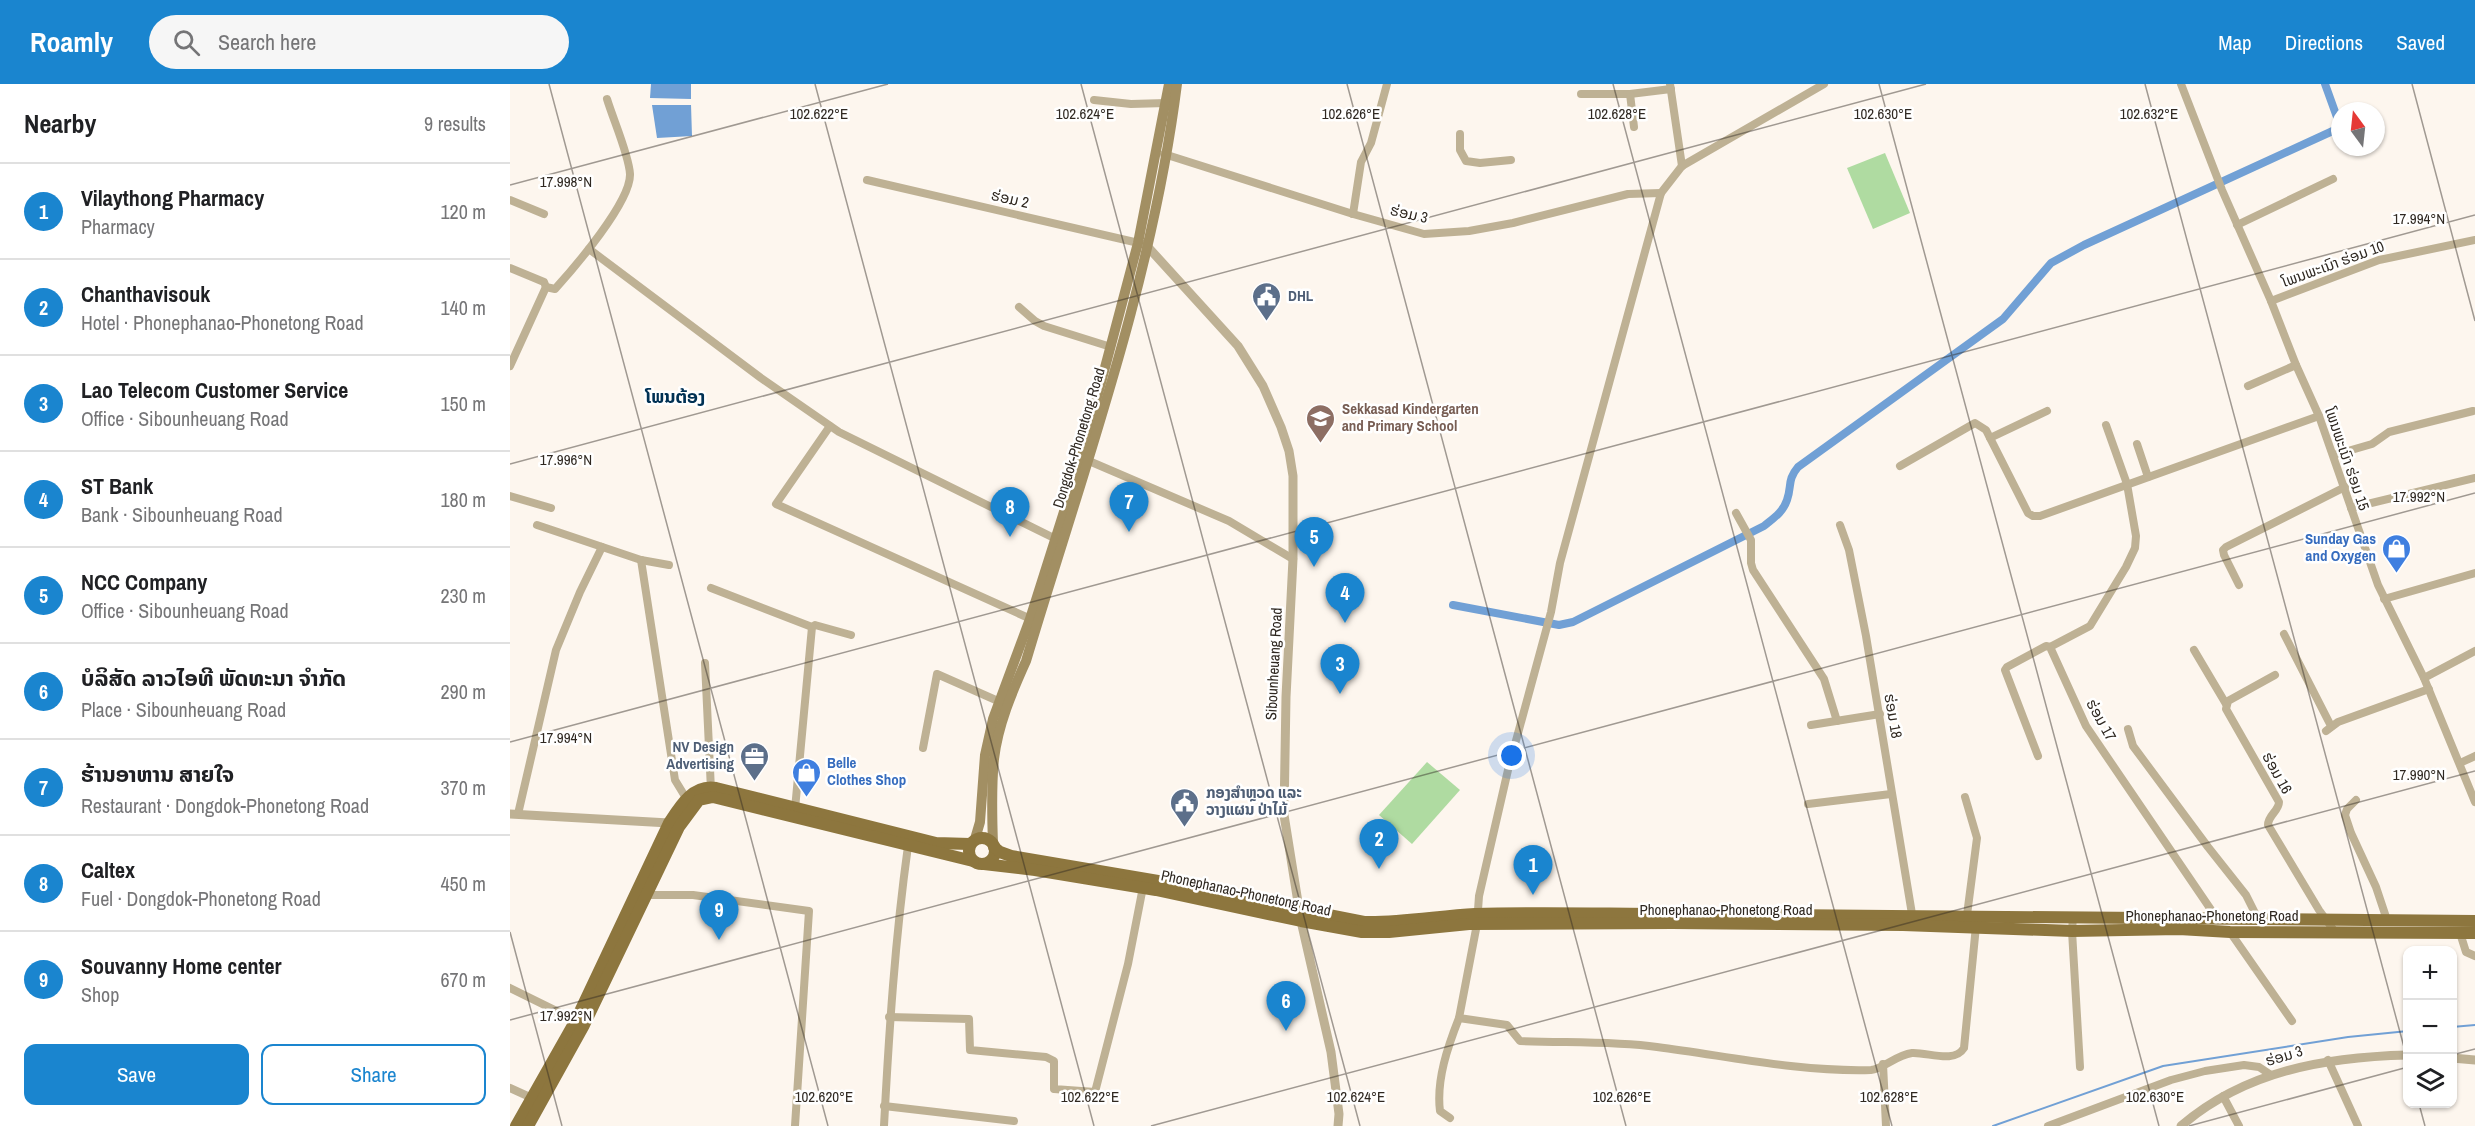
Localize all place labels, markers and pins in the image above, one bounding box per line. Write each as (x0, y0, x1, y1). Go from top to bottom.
public building icon: DHL (1251, 280, 1283, 322)
place label: DHL (1288, 285, 1314, 306)
place label: Sekkasad Kindergarten and Primary School (1342, 398, 1479, 436)
school or university icon: Sekkasad Kindergarten and Primary School (1305, 402, 1337, 444)
pin: 7 (1110, 482, 1148, 532)
pin: 8 (990, 488, 1030, 537)
pin: 5 (1294, 518, 1334, 567)
place label: Sunday Gas and Oxygen (2305, 528, 2376, 566)
shop icon: Sunday Gas and Oxygen (2381, 532, 2413, 574)
pin: 4 (1326, 574, 1364, 623)
pin: 3 (1320, 644, 1360, 694)
place label: NV Design Advertising (666, 736, 734, 774)
office icon: NV Design Advertising (739, 740, 771, 782)
place label: Belle Clothes Shop (827, 752, 906, 790)
shop icon: Belle Clothes Shop (790, 756, 822, 798)
place label: ກອງສໍາຫຼວດ ແລະ ວາງແຜນ ປ່າໄມ້ (1206, 782, 1302, 820)
public building icon: ກອງສໍາຫຼວດ ແລະ ວາງແຜນ ປ່າໄມ້ (1169, 786, 1201, 828)
pin: 2 (1360, 820, 1398, 869)
pin: 1 (1514, 846, 1552, 895)
pin: 9 (700, 890, 738, 940)
pin: 6 (1266, 982, 1306, 1031)

